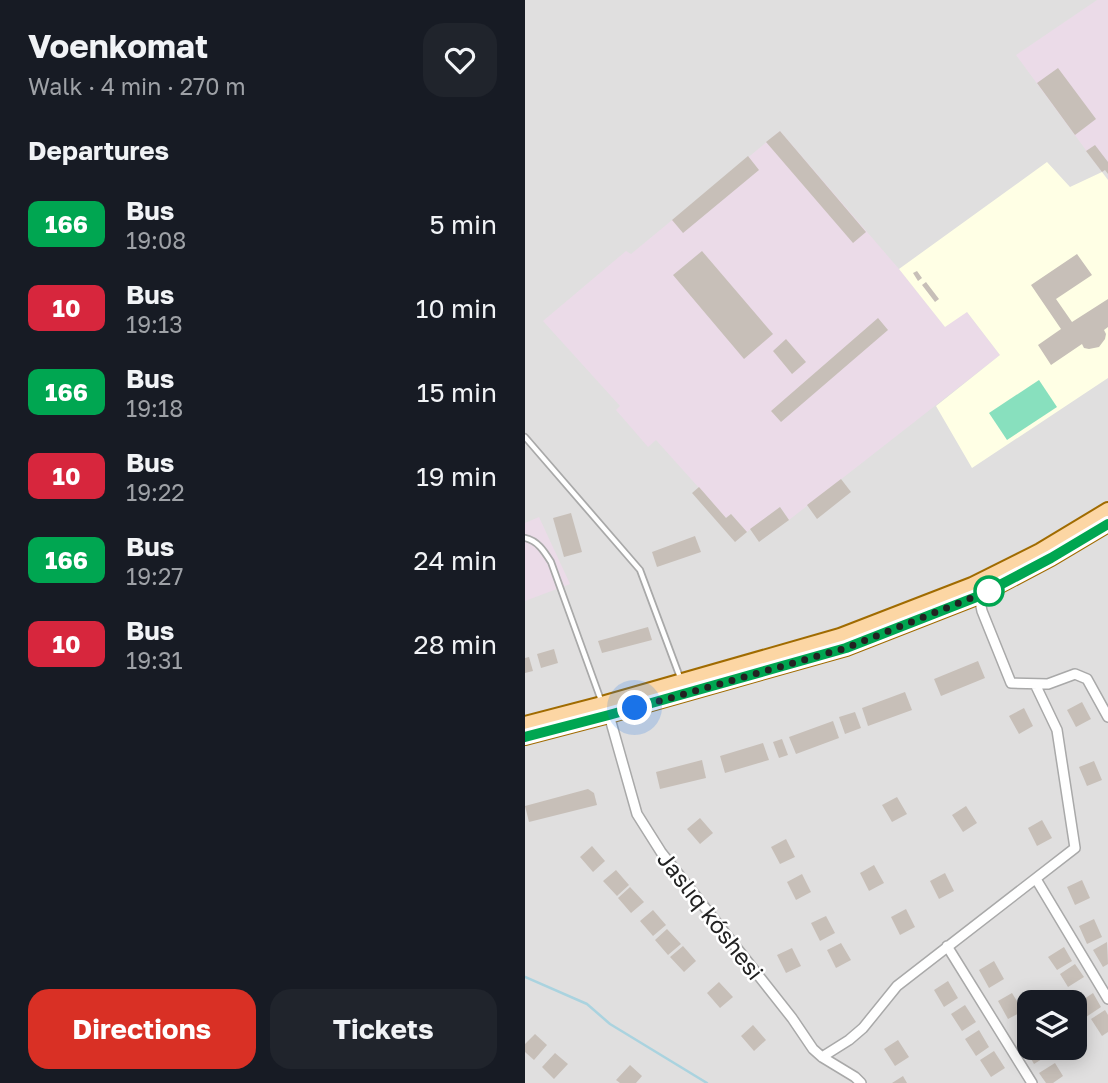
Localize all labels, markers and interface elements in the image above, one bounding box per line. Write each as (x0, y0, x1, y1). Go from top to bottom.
button: heart (423, 23, 497, 97)
text: Voenkomat (28, 26, 208, 65)
text: Walk · 4 min · 270 m (28, 72, 246, 100)
text: Departures (28, 135, 169, 166)
text: Bus (126, 195, 174, 226)
text: 166 (45, 209, 88, 238)
text: 5 min (429, 209, 497, 240)
text: 19:08 (126, 226, 186, 254)
text: Bus (126, 279, 174, 310)
text: 10 (53, 293, 80, 322)
text: 10 min (416, 293, 497, 324)
text: 19:13 (126, 310, 183, 338)
text: Bus (126, 363, 174, 394)
text: 166 (45, 377, 88, 406)
text: 15 min (417, 377, 497, 408)
text: 19:18 (126, 394, 183, 422)
text: Bus (126, 447, 174, 478)
text: 10 (53, 461, 80, 490)
text: 19 min (416, 461, 497, 492)
text: 19:22 (126, 478, 185, 506)
text: Bus (126, 531, 174, 562)
text: 166 (45, 545, 88, 574)
text: 24 min (414, 545, 497, 576)
text: 19:27 (126, 562, 184, 590)
unlabelled marker (974, 576, 1004, 606)
text: Bus (126, 615, 174, 646)
text: 10 (53, 629, 80, 658)
text: 28 min (414, 629, 497, 660)
text: 19:31 (126, 646, 183, 674)
your location (617, 690, 652, 725)
street label: Jaslıq kóshesi (652, 845, 770, 985)
button: Directions (28, 989, 256, 1069)
button: Tickets (270, 989, 497, 1069)
map controls (1017, 990, 1087, 1060)
button: layers (1017, 990, 1087, 1060)

